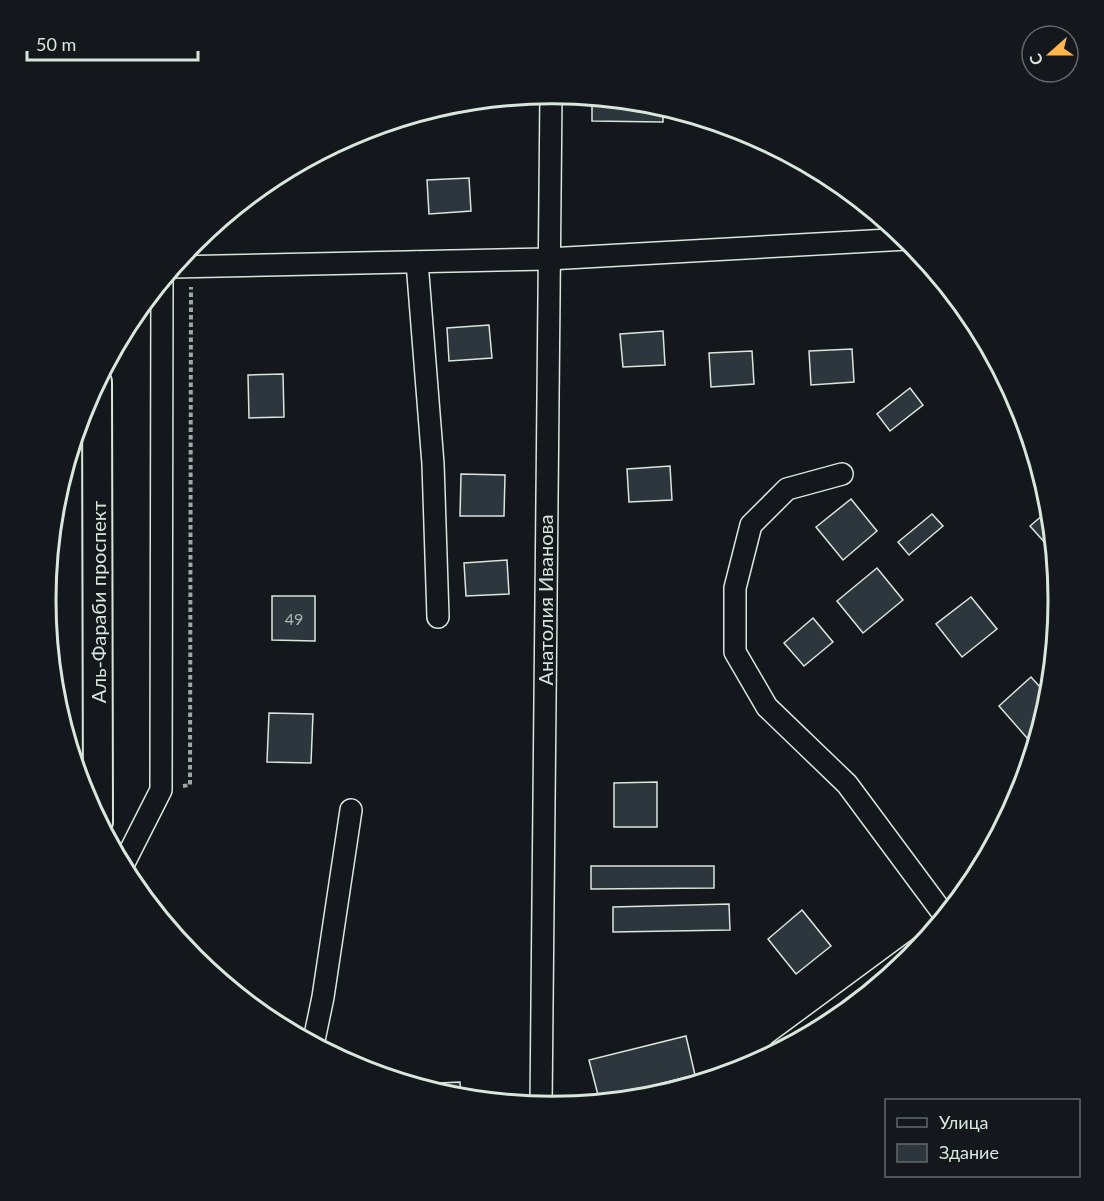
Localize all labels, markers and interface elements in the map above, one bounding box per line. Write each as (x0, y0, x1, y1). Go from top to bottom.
scale bar (27, 24, 198, 62)
north arrow (1020, 24, 1080, 84)
text: 50 m (36, 33, 76, 55)
text: С (1025, 51, 1046, 68)
street label: Аль-Фараби проспект (86, 501, 110, 703)
street label: Анатолия Иванова (533, 515, 557, 685)
house number: 49 (285, 609, 303, 628)
legend (885, 1099, 1080, 1177)
text: Улица (939, 1111, 989, 1133)
text: Здание (939, 1141, 999, 1163)

